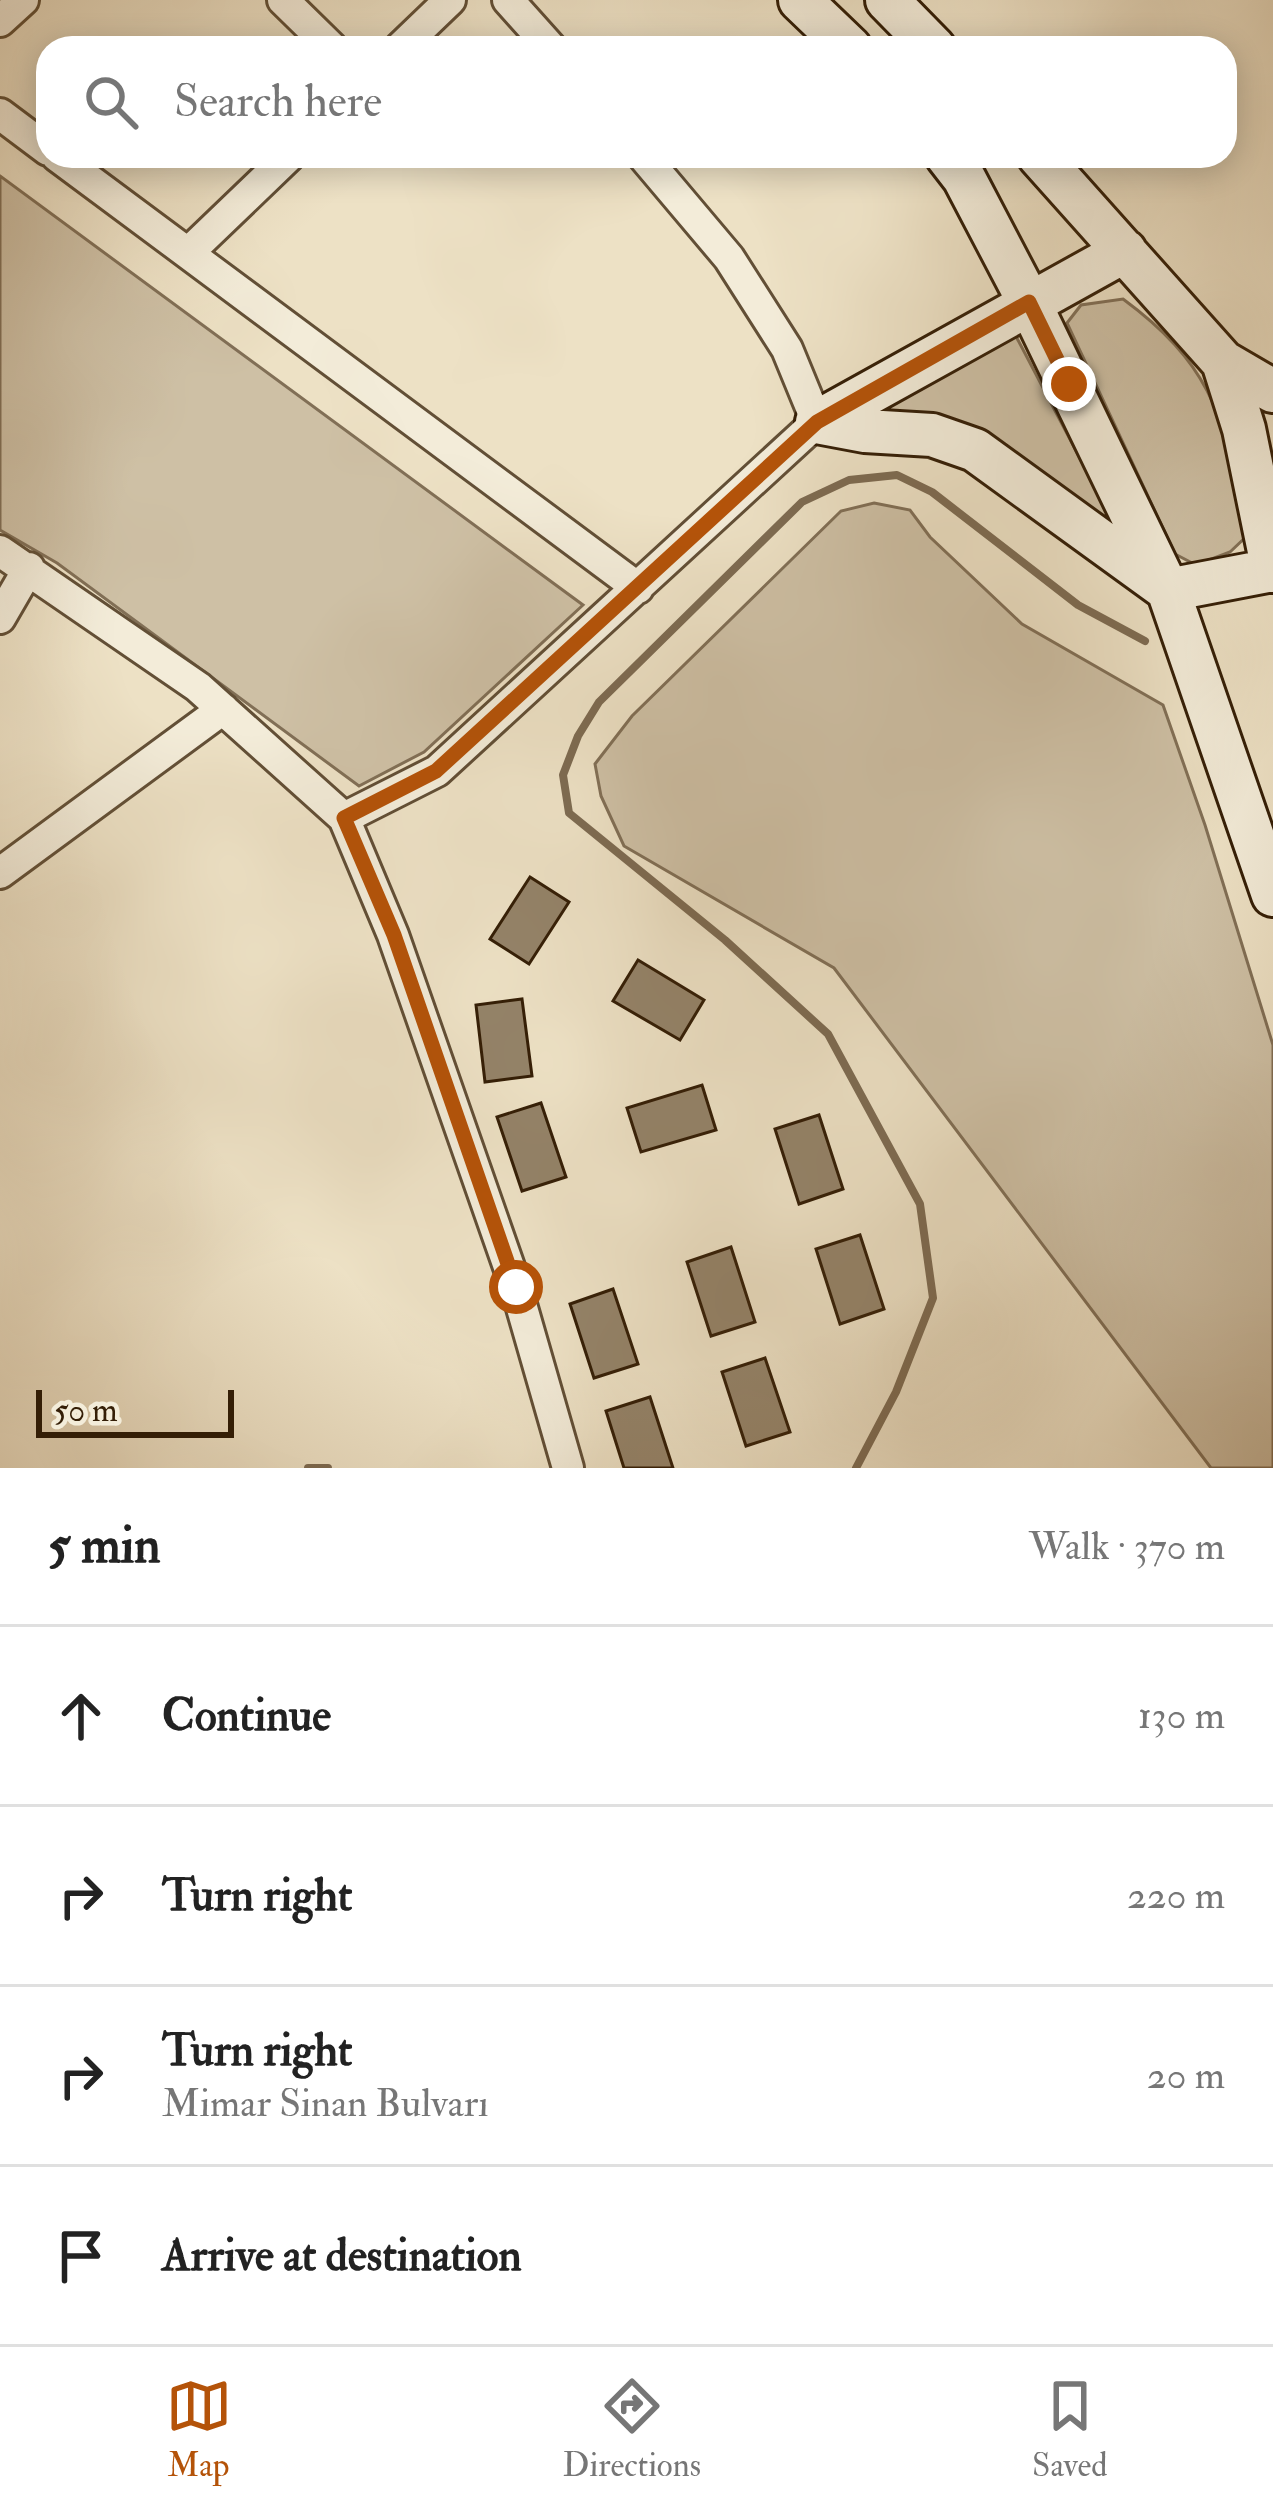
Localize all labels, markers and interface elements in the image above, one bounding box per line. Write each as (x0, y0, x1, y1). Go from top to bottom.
search box (36, 36, 1237, 168)
icon: search (78, 69, 144, 135)
text: Search here (174, 74, 382, 130)
route end (1042, 357, 1096, 411)
route start (489, 1260, 543, 1314)
scale bar (36, 1384, 234, 1437)
text: 50 m (54, 1390, 118, 1431)
text: 5 min (48, 1514, 161, 1578)
text: Walk · 370 m (1029, 1522, 1225, 1571)
icon: ahead (48, 1683, 114, 1749)
text: Continue (162, 1688, 331, 1744)
text: 130 m (1138, 1691, 1225, 1740)
icon: right (48, 1863, 114, 1929)
text: Turn right (162, 1868, 352, 1924)
text: 220 m (1127, 1871, 1225, 1920)
text: Turn right (162, 2023, 352, 2079)
icon: right (48, 2043, 114, 2109)
text: 20 m (1147, 2051, 1225, 2100)
text: Mimar Sinan Bulvarı (162, 2079, 489, 2128)
icon: arrive (48, 2223, 114, 2289)
text: Arrive at destination (162, 2228, 522, 2284)
tab: Map (166, 2373, 232, 2486)
tab: Directions (563, 2373, 701, 2486)
tab: Saved (1032, 2373, 1107, 2486)

